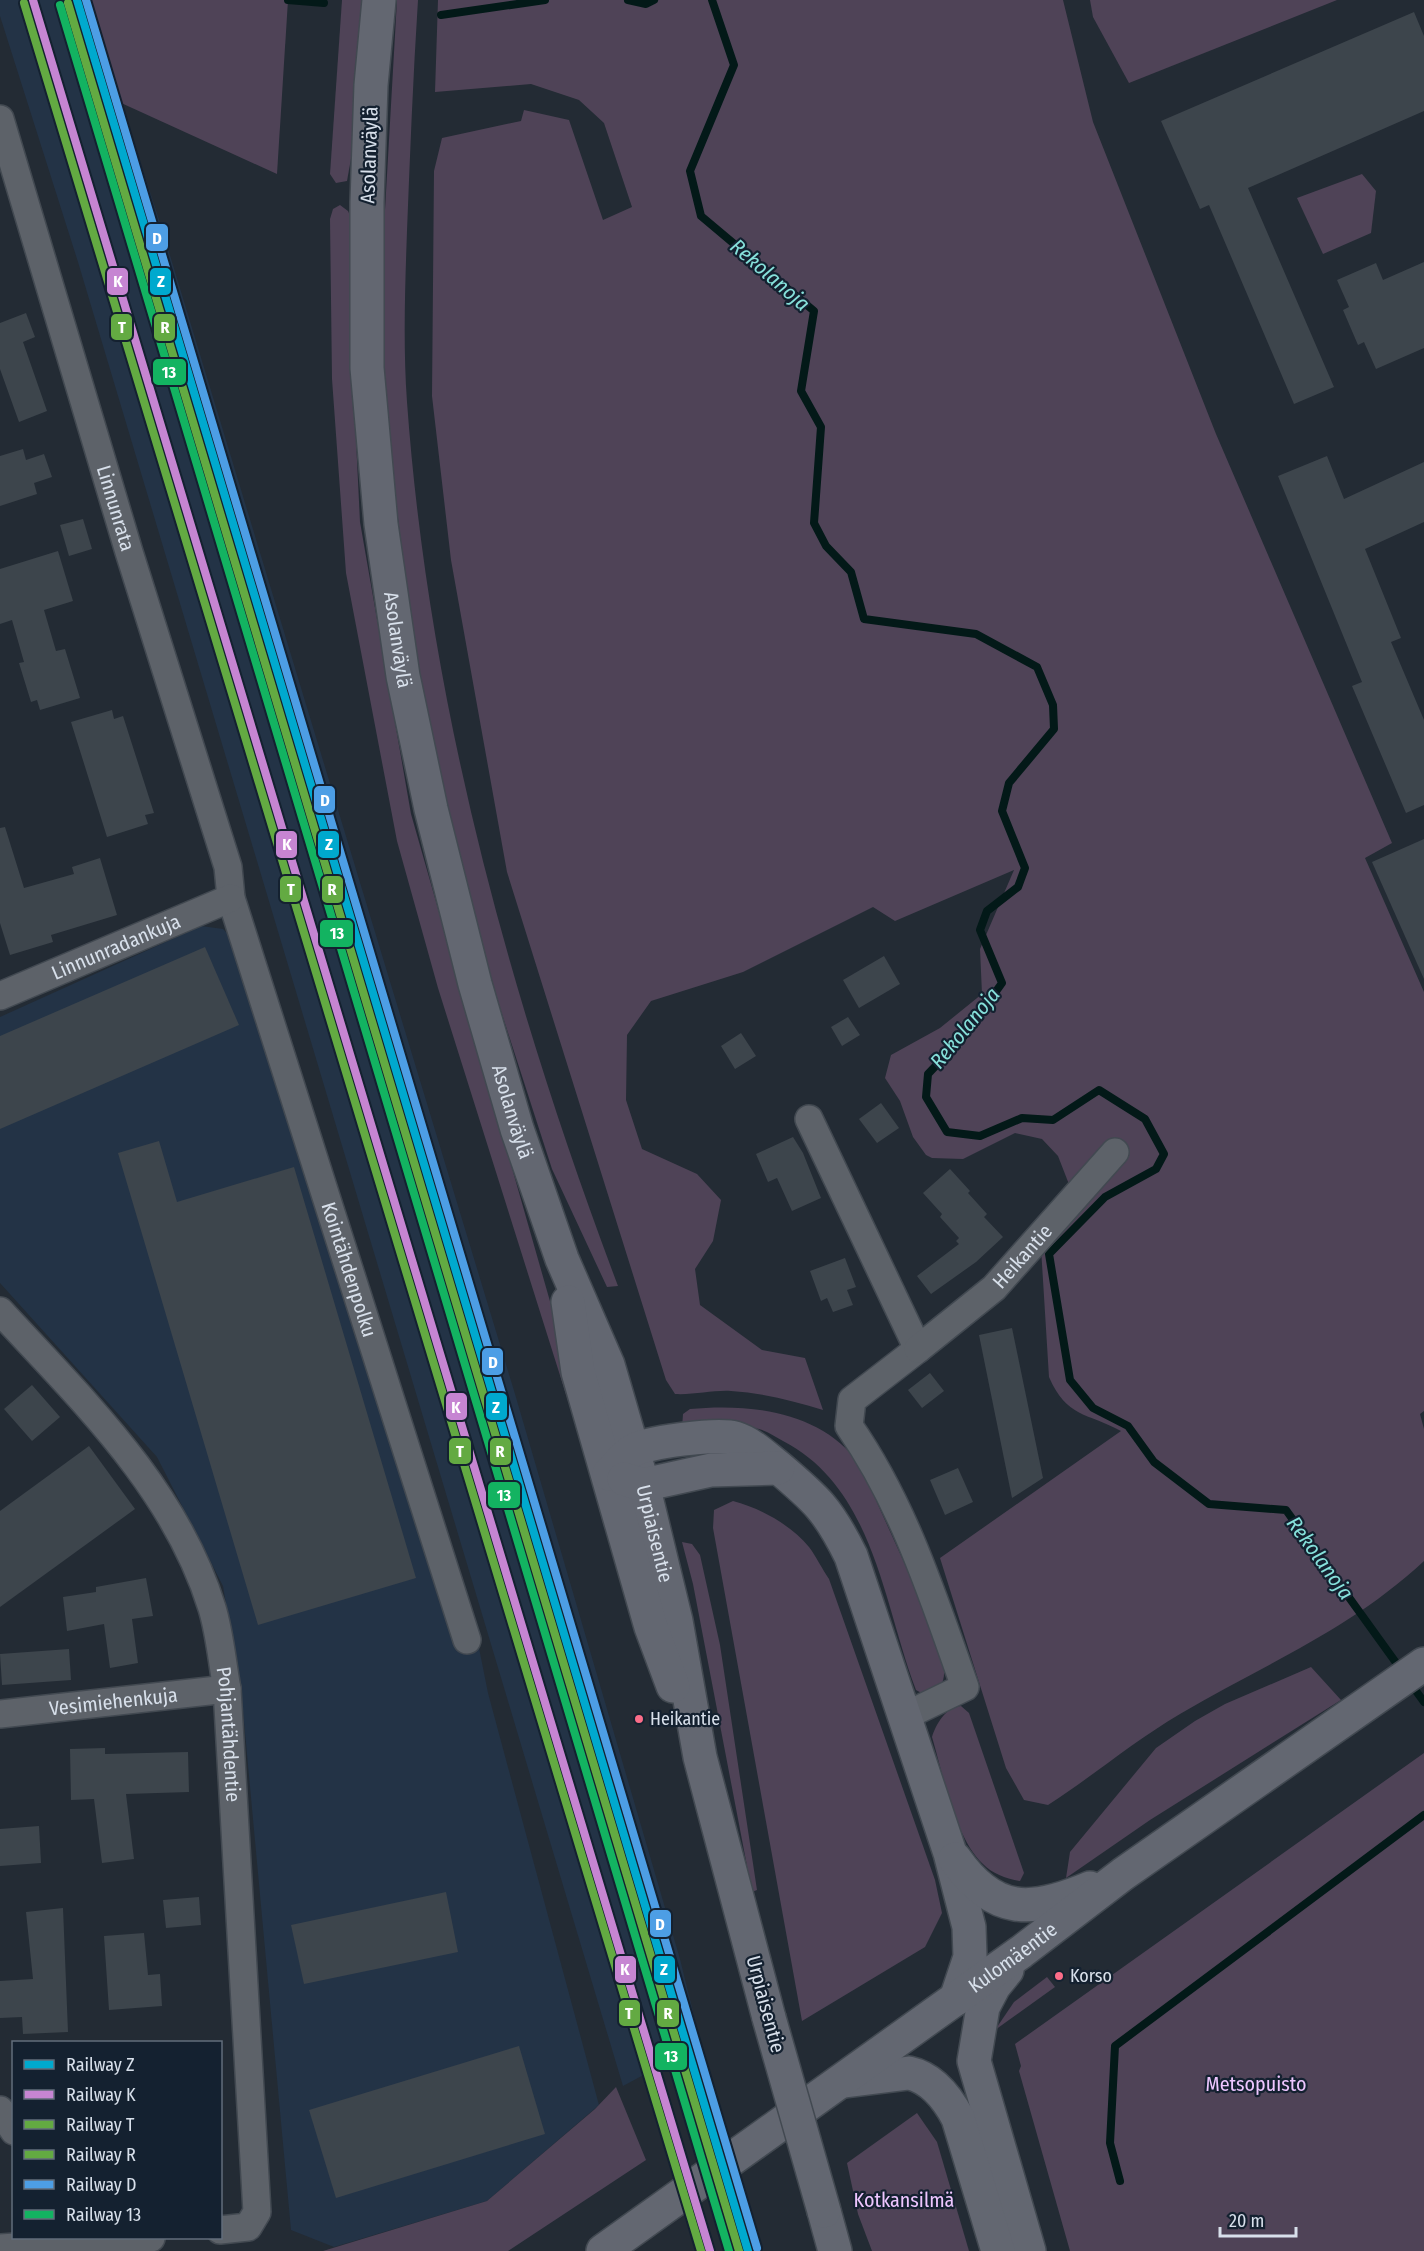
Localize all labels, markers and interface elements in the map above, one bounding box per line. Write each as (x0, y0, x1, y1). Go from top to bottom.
street label: Asolanväylä (355, 106, 383, 204)
line badge: D (145, 223, 169, 252)
text: D (152, 229, 162, 248)
water label: Rekolanoja (725, 233, 815, 317)
line badge: K (106, 267, 129, 296)
line badge: Z (149, 267, 172, 296)
text: K (113, 272, 123, 291)
text: Z (157, 272, 165, 291)
line badge: T (110, 313, 133, 341)
line badge: R (153, 313, 176, 342)
text: T (118, 318, 126, 337)
text: R (161, 318, 171, 337)
line badge: 13 (152, 358, 187, 386)
text: 13 (162, 363, 177, 382)
street label: Linnunrata (92, 462, 140, 554)
street label: Asolanväylä (379, 590, 417, 690)
line badge: D (313, 785, 336, 814)
text: D (320, 791, 330, 810)
line badge: K (275, 830, 298, 859)
line badge: Z (317, 830, 340, 859)
text: K (282, 835, 292, 854)
text: Z (325, 835, 333, 854)
line badge: T (279, 875, 302, 903)
line badge: R (321, 875, 344, 904)
text: T (287, 880, 295, 899)
text: R (328, 880, 338, 899)
street label: Linnunradankuja (48, 909, 184, 985)
line badge: 13 (319, 919, 354, 948)
text: 13 (330, 924, 345, 943)
water label: Rekolanoja (924, 982, 1006, 1074)
street label: Asolanväylä (487, 1062, 538, 1162)
street label: Kointähdenpolku (316, 1199, 382, 1340)
street label: Heikantie (987, 1219, 1057, 1293)
line badge: D (481, 1347, 504, 1376)
text: D (488, 1353, 498, 1372)
line badge: K (445, 1392, 468, 1421)
line badge: Z (485, 1392, 508, 1421)
text: K (451, 1398, 461, 1417)
text: Z (492, 1398, 500, 1417)
line badge: T (448, 1437, 472, 1465)
line badge: R (489, 1437, 512, 1466)
text: T (456, 1442, 464, 1461)
text: R (496, 1442, 506, 1461)
line badge: 13 (487, 1481, 521, 1509)
street label: Urpiaisentie (631, 1482, 678, 1585)
text: 13 (497, 1486, 512, 1505)
water label: Rekolanoja (1281, 1511, 1359, 1605)
street label: Pohjantähdentie (212, 1665, 245, 1803)
street label: Vesimiehenkuja (48, 1683, 179, 1721)
place label: Heikantie (650, 1708, 720, 1730)
marker: Heikantie (633, 1713, 645, 1725)
line badge: D (649, 1909, 672, 1938)
text: D (655, 1915, 665, 1934)
street label: Kulomäentie (964, 1917, 1062, 1998)
street label: Urpiaisentie (742, 1953, 790, 2055)
line badge: K (614, 1955, 637, 1984)
line badge: Z (653, 1955, 676, 1984)
text: K (620, 1960, 630, 1979)
text: Z (660, 1960, 668, 1979)
place label: Korso (1070, 1965, 1112, 1987)
marker: Korso (1053, 1970, 1065, 1982)
line badge: T (618, 1999, 641, 2027)
line badge: R (656, 1999, 680, 2028)
text: T (625, 2004, 633, 2023)
text: R (664, 2004, 674, 2023)
legend (12, 2041, 222, 2239)
line badge: 13 (654, 2042, 688, 2071)
text: 13 (664, 2047, 679, 2066)
text: Railway Z (66, 2054, 135, 2076)
park label: Metsopuisto (1205, 2072, 1307, 2096)
text: Railway K (66, 2084, 136, 2106)
text: Railway T (66, 2114, 135, 2136)
text: Railway R (66, 2144, 136, 2166)
text: Railway D (66, 2174, 137, 2196)
park label: Kotkansilmä (854, 2188, 954, 2212)
scale bar (1220, 2200, 1296, 2238)
text: Railway 13 (66, 2204, 141, 2226)
text: 20 m (1229, 2210, 1264, 2232)

